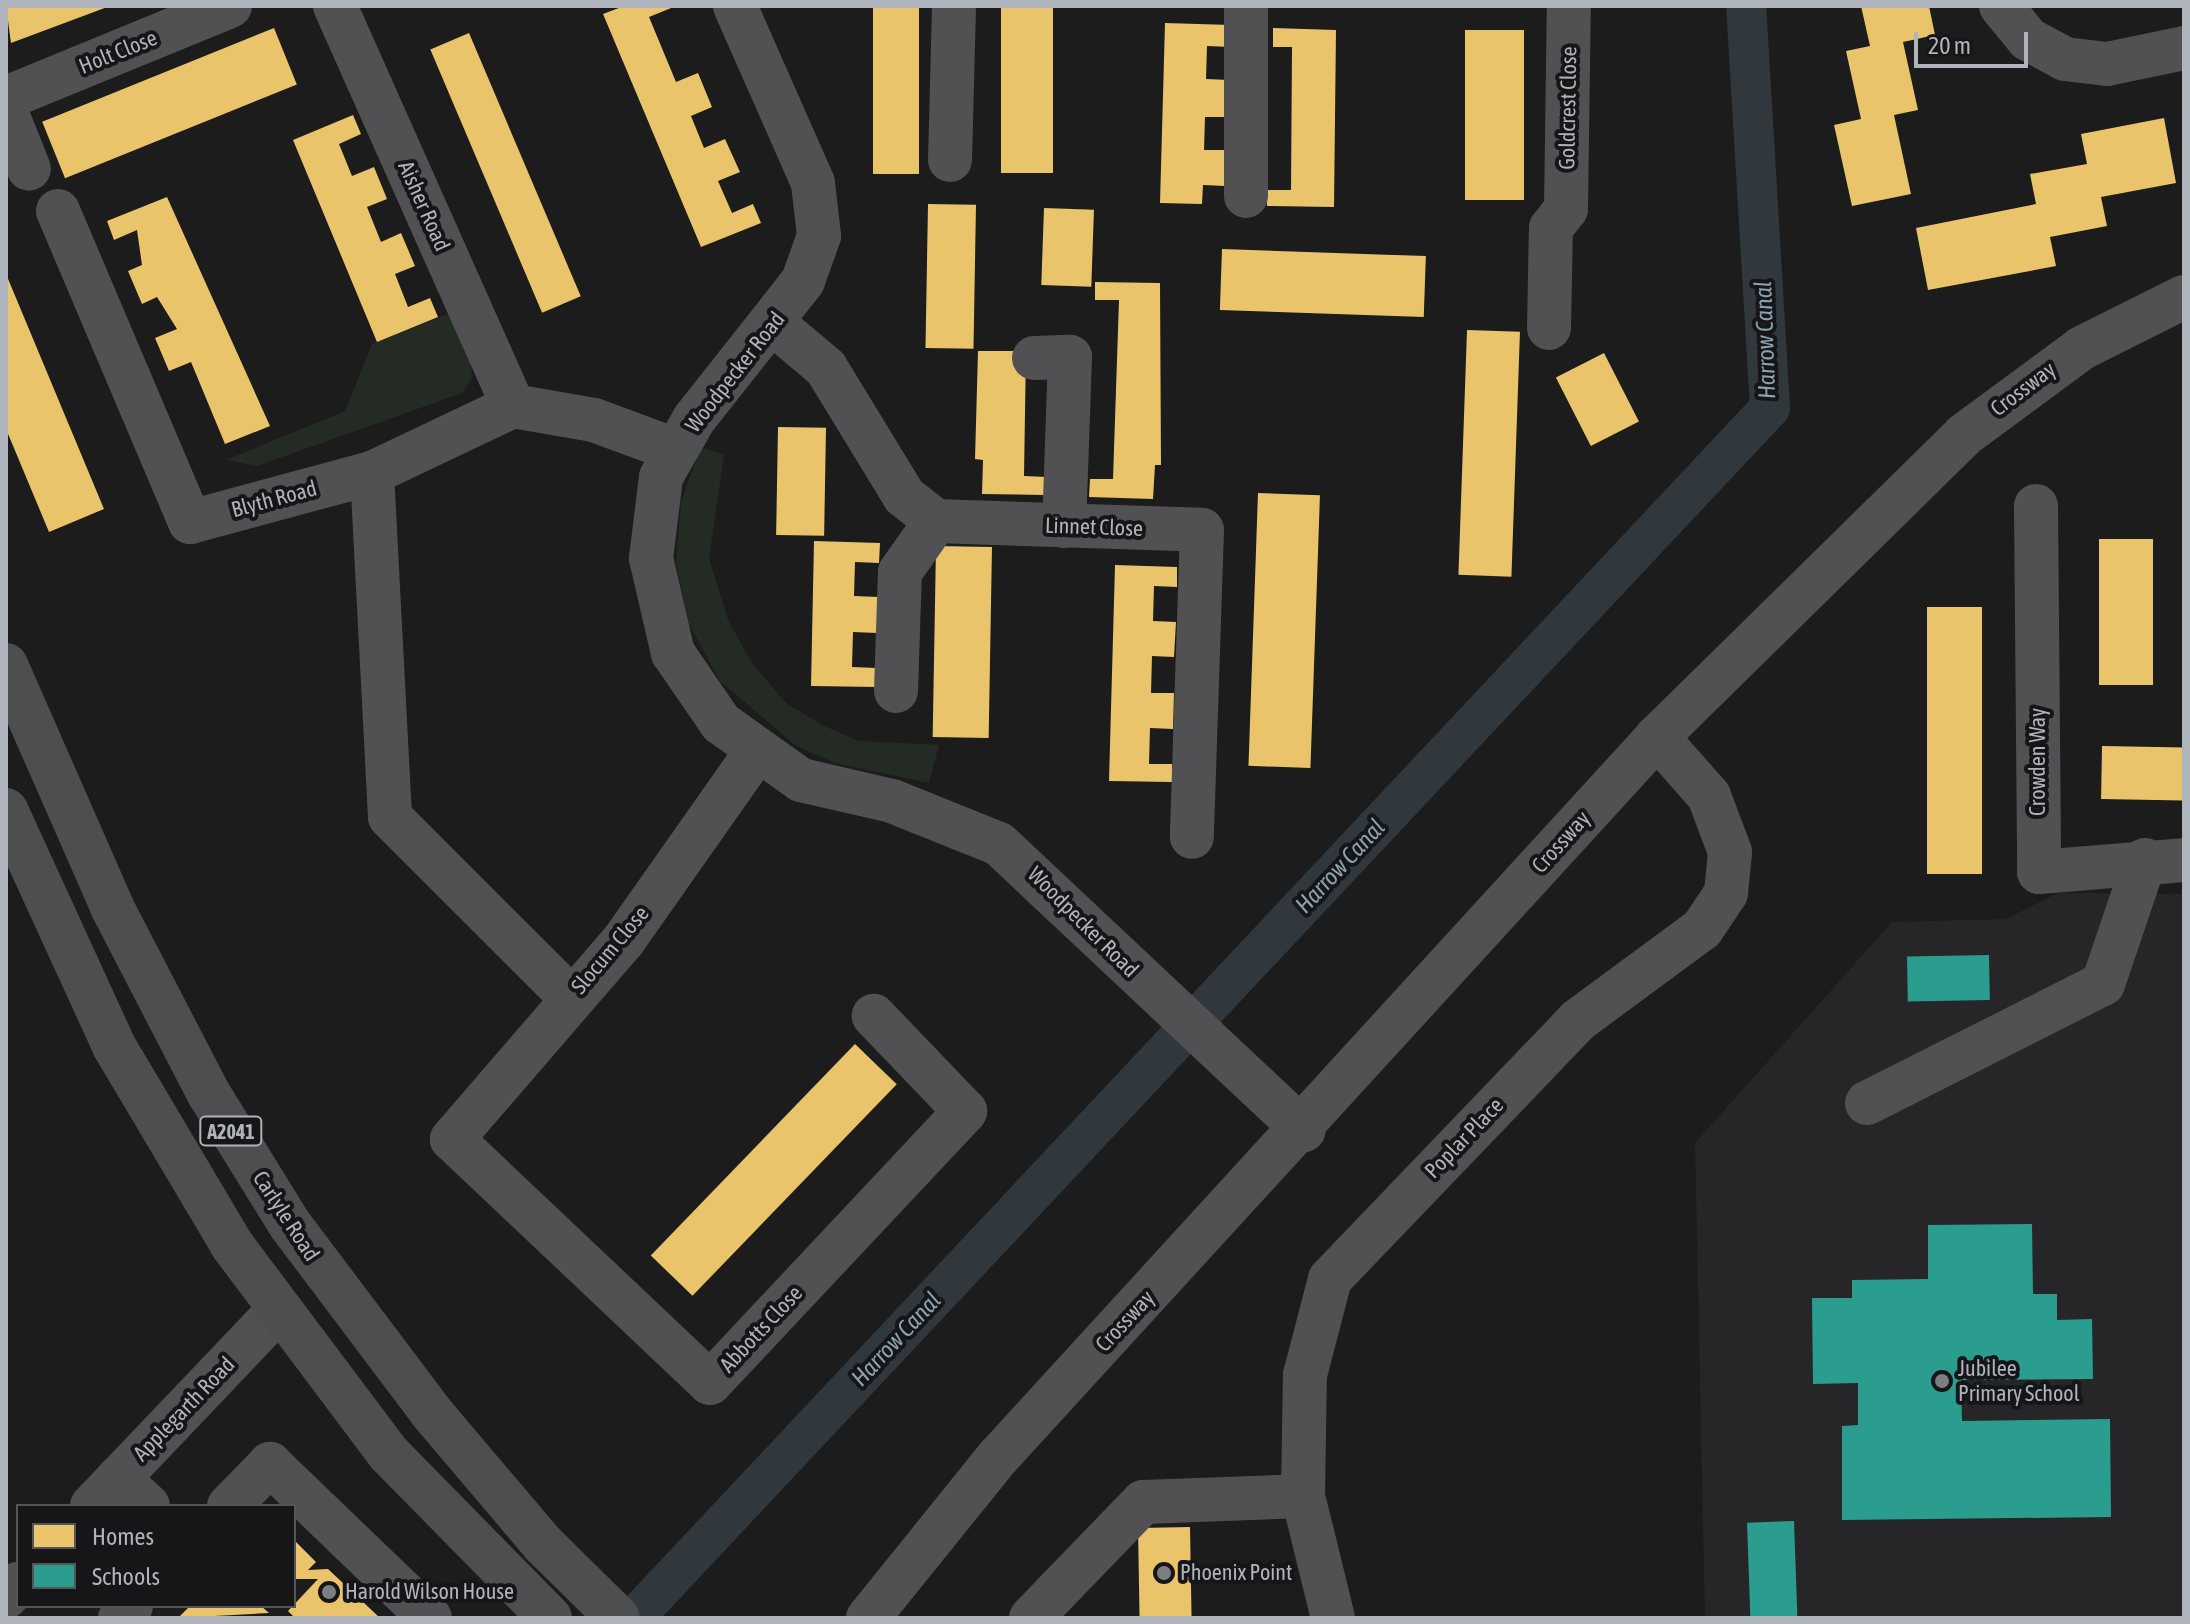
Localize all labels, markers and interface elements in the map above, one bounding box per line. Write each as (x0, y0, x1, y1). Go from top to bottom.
scale bar (1918, 16, 2032, 66)
street label: Holt Close (75, 24, 161, 80)
text: 20 m (1928, 32, 1971, 59)
street label: Goldcrest Close (1554, 46, 1582, 170)
street label: Aisher Road (392, 157, 456, 255)
water label: Harrow Canal (1749, 280, 1781, 400)
street label: Woodpecker Road (680, 307, 790, 437)
street label: Crossway (1985, 356, 2061, 422)
street label: Blyth Road (229, 475, 319, 523)
street label: Linnet Close (1045, 512, 1143, 542)
street label: Crowden Way (2025, 708, 2051, 816)
street label: Crossway (1526, 805, 1596, 879)
water label: Harrow Canal (1289, 813, 1391, 919)
street label: Woodpecker Road (1022, 861, 1144, 983)
street label: Slocum Close (566, 901, 654, 999)
street label: Poplar Place (1419, 1092, 1509, 1184)
road number: A2041 (199, 1115, 263, 1147)
street label: Carlyle Road (247, 1166, 325, 1266)
street label: Abbotts Close (714, 1280, 808, 1378)
street label: Crossway (1090, 1285, 1160, 1357)
water label: Harrow Canal (845, 1286, 947, 1392)
street label: Applegarth Road (128, 1351, 240, 1467)
place label: Jubilee Primary School (1958, 1355, 2080, 1406)
marker: Jubilee Primary School (1933, 1372, 1951, 1390)
legend (16, 1504, 296, 1608)
text: Homes (92, 1523, 154, 1550)
place label: Phoenix Point (1180, 1560, 1292, 1586)
text: Schools (92, 1563, 160, 1590)
marker: Phoenix Point (1155, 1564, 1173, 1582)
place label: Harold Wilson House (345, 1579, 514, 1605)
marker: Harold Wilson House (320, 1583, 338, 1601)

